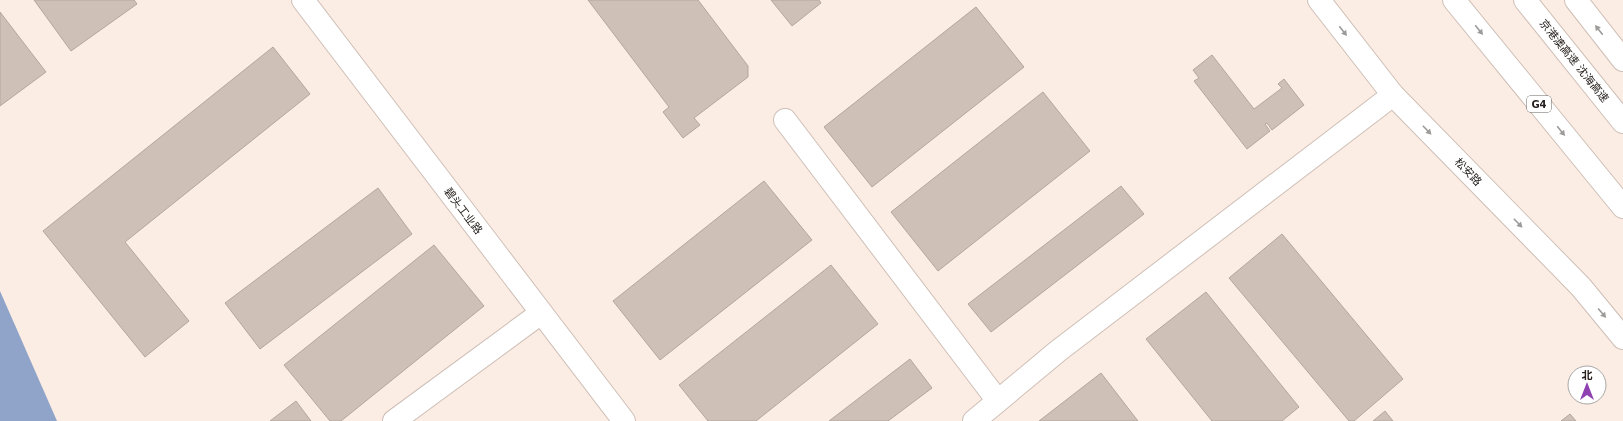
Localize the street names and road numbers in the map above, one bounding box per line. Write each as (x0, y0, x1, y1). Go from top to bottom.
street label: 京港澳高速 沈海高速 (1537, 17, 1611, 105)
road number: G4 (1527, 96, 1551, 112)
street label: 松安路 (1452, 156, 1484, 188)
street label: 碧头工业路 (441, 185, 485, 237)

